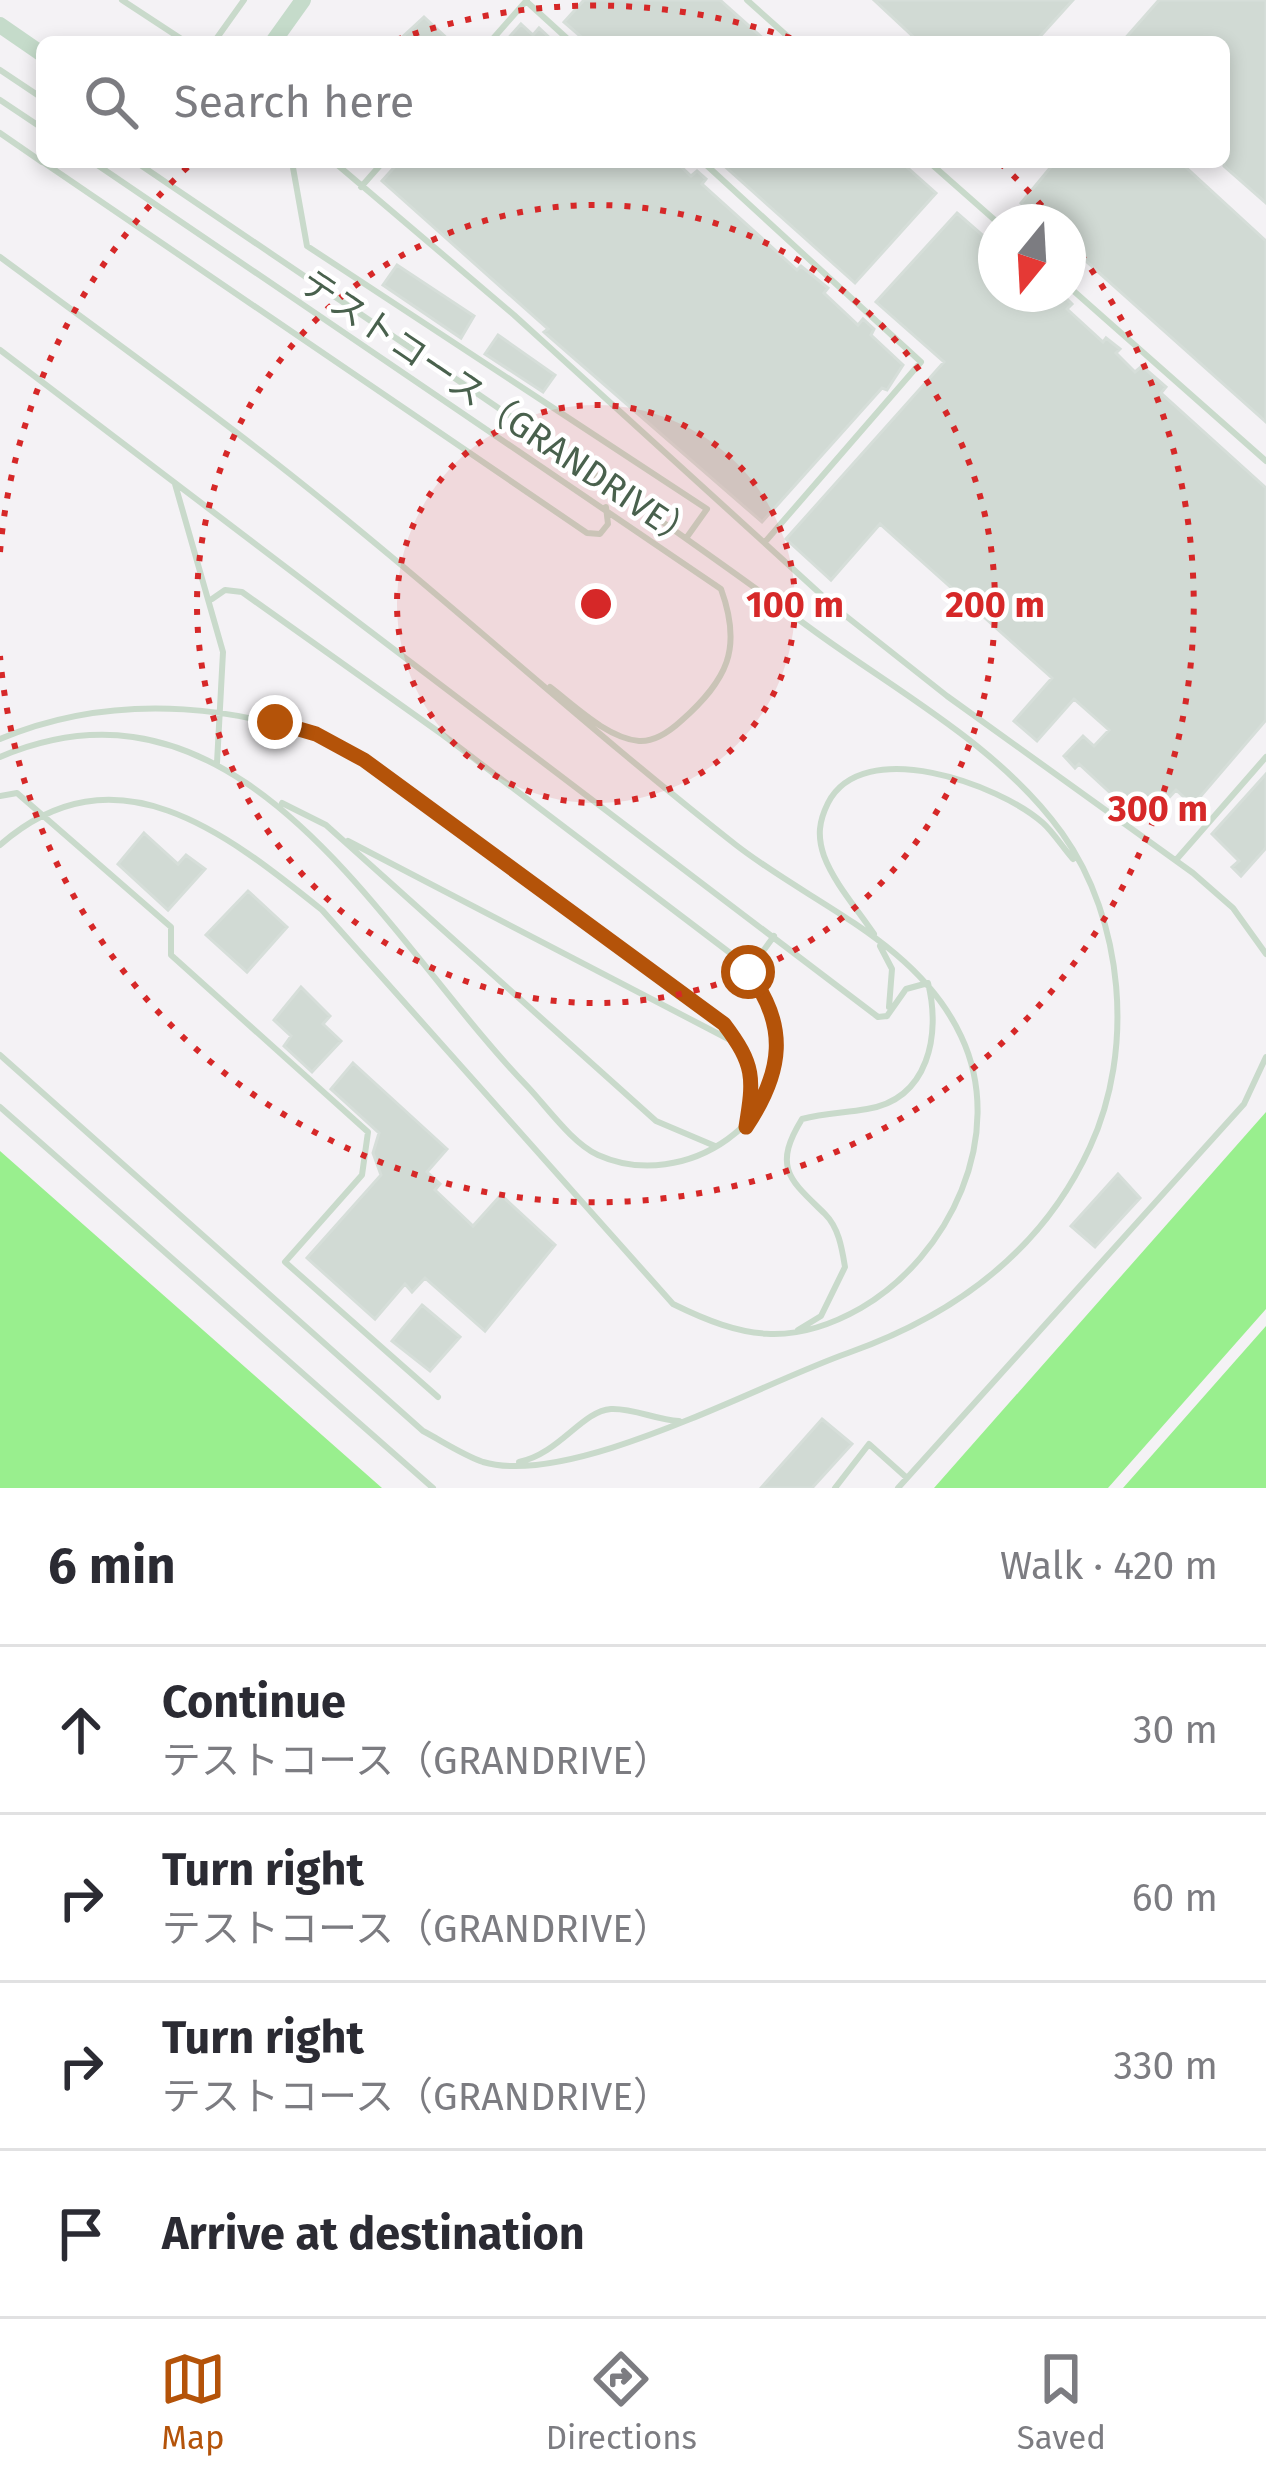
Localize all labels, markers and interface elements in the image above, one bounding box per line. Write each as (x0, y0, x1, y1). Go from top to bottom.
search box (36, 36, 1230, 168)
icon: search (78, 69, 144, 135)
text: Search here (174, 75, 414, 129)
north arrow (978, 204, 1086, 312)
street label: テストコース（GRANDRIVE） (292, 260, 706, 560)
centre of rings (575, 583, 617, 625)
text: 100 m (746, 583, 844, 627)
text: 200 m (945, 583, 1045, 627)
route end (248, 695, 302, 749)
text: 300 m (1107, 787, 1208, 831)
route start (721, 945, 775, 999)
text: 6 min (48, 1535, 176, 1597)
text: Walk · 420 m (1000, 1543, 1218, 1589)
text: Continue (162, 1675, 346, 1729)
icon: ahead (48, 1697, 114, 1763)
text: 30 m (1133, 1707, 1218, 1753)
text: テストコース（GRANDRIVE） (162, 1738, 672, 1784)
text: Turn right (162, 1843, 364, 1897)
icon: right (48, 1865, 114, 1931)
text: 60 m (1132, 1875, 1218, 1921)
text: テストコース（GRANDRIVE） (162, 1906, 672, 1952)
text: Turn right (162, 2011, 364, 2065)
icon: right (48, 2033, 114, 2099)
text: 330 m (1114, 2043, 1218, 2089)
text: テストコース（GRANDRIVE） (162, 2074, 672, 2120)
icon: arrive (48, 2201, 114, 2267)
text: Arrive at destination (162, 2207, 585, 2261)
tab: Map (160, 2346, 226, 2458)
tab: Directions (546, 2346, 697, 2458)
tab: Saved (1017, 2346, 1106, 2458)

